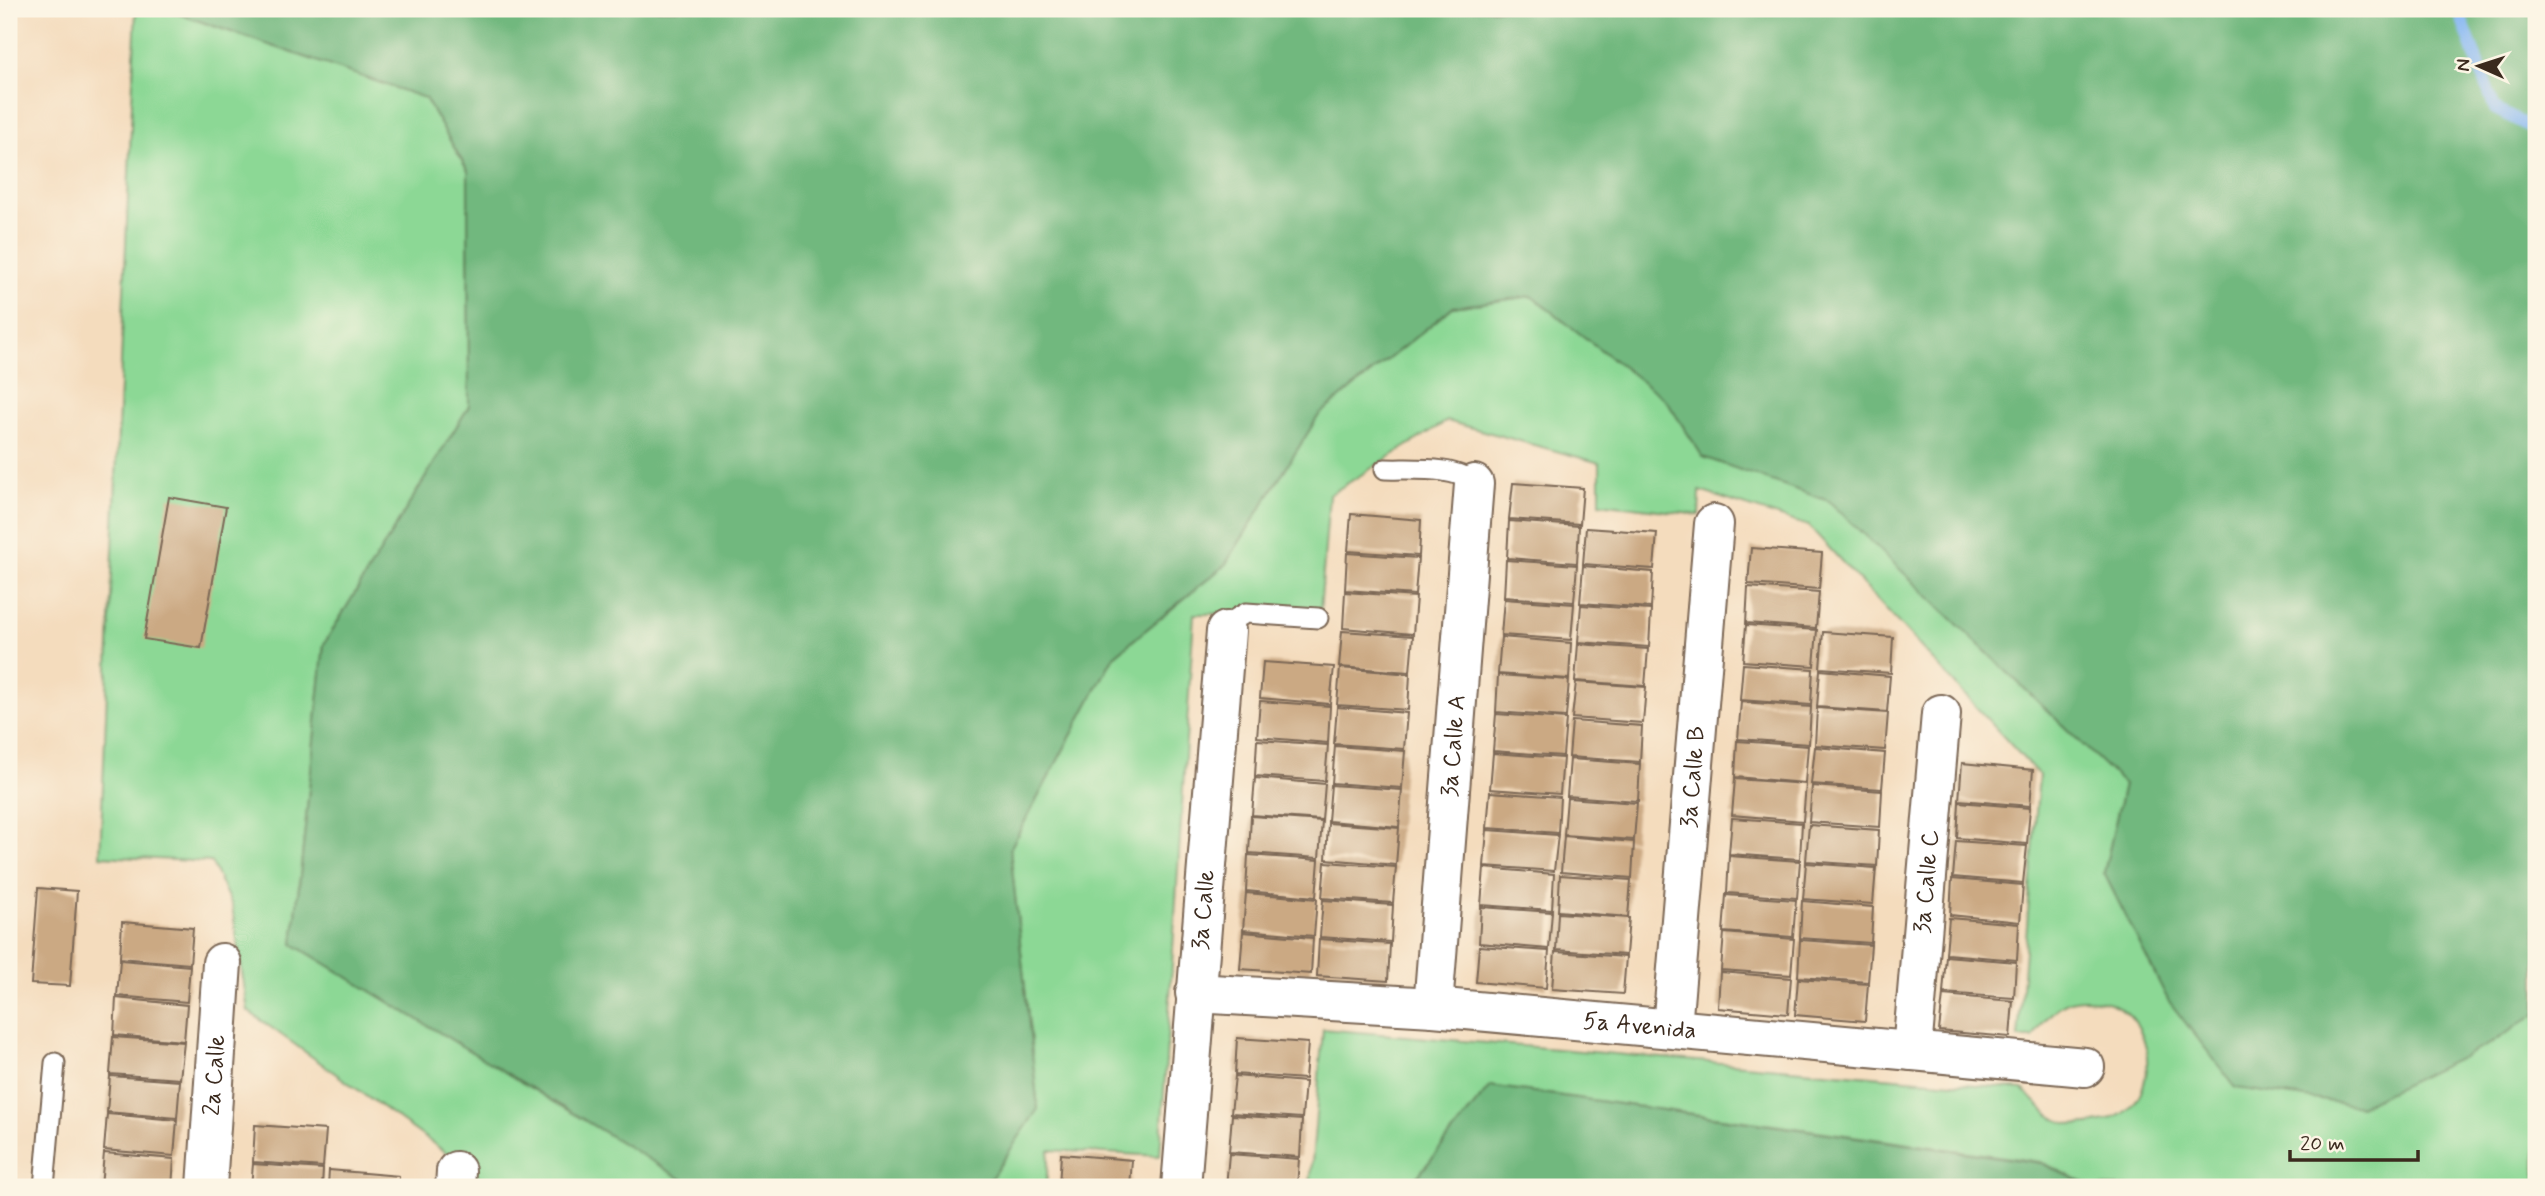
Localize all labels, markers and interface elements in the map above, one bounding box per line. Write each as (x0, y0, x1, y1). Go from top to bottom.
north arrow (2444, 32, 2514, 102)
text: N (2451, 58, 2476, 72)
street label: 3a Calle A (1434, 693, 1473, 798)
street label: 3a Calle B (1673, 725, 1713, 829)
street label: 3a Calle C (1907, 828, 1946, 935)
street label: 3a Calle (1185, 869, 1222, 951)
street label: 5a Avenida (1582, 1005, 1698, 1047)
street label: 2a Calle (196, 1034, 233, 1117)
scale bar (2290, 1119, 2417, 1163)
text: 20 m (2300, 1130, 2345, 1158)

